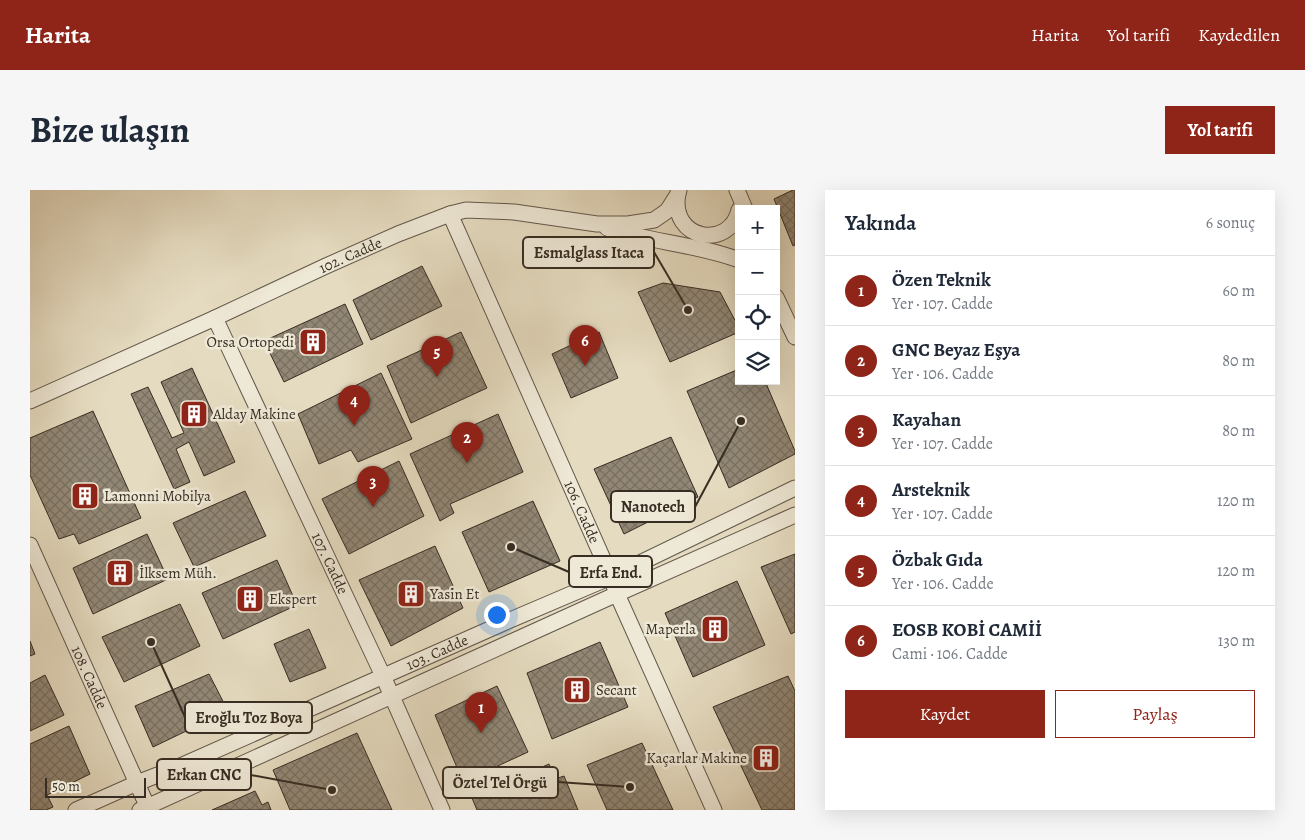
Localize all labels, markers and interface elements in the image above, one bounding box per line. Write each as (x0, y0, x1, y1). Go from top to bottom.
text: Harita (25, 19, 91, 51)
text: Harita (1031, 23, 1079, 47)
text: Yol tarifi (1107, 23, 1170, 47)
text: Kaydedilen (1198, 23, 1280, 47)
text: Bize ulaşın (30, 106, 190, 154)
button: Yol tarifi (1165, 106, 1275, 154)
map controls (735, 205, 780, 385)
button: + (735, 205, 780, 250)
text: Yakında (845, 209, 916, 237)
text: 6 sonuç (1206, 212, 1255, 234)
street label: 102. Cadde (316, 232, 385, 278)
callout: Esmalglass Itaca (523, 237, 654, 268)
text: Esmalglass Itaca (534, 242, 645, 264)
button: − (735, 250, 780, 295)
text: Özen Teknik (892, 267, 991, 293)
text: 1 (858, 280, 864, 302)
text: 60 m (1223, 280, 1255, 302)
text: Yer · 107. Cadde (892, 293, 993, 315)
button: locate (735, 295, 780, 340)
pin: 6 (569, 325, 601, 366)
building icon: Orsa Ortopedi (298, 327, 328, 357)
place label: Orsa Ortopedi (206, 332, 294, 352)
pin: 5 (421, 336, 453, 377)
text: GNC Beyaz Eşya (892, 337, 1020, 363)
button: layers (735, 340, 780, 385)
text: 2 (857, 350, 865, 372)
text: 80 m (1222, 350, 1255, 372)
text: Yer · 106. Cadde (892, 363, 994, 385)
pin: 4 (338, 385, 370, 426)
building icon: Alday Makine (179, 399, 209, 429)
place label: Alday Makine (212, 404, 296, 424)
text: Kayahan (892, 407, 961, 433)
text: 3 (858, 420, 864, 442)
text: 80 m (1222, 420, 1255, 442)
pin: 2 (451, 422, 483, 463)
text: Yer · 107. Cadde (892, 433, 993, 455)
pin: 3 (357, 466, 389, 507)
text: Arsteknik (892, 477, 970, 503)
street label: 106. Cadde (560, 478, 605, 547)
building icon: Lamonni Mobilya (70, 481, 100, 511)
place label: Lamonni Mobilya (104, 486, 211, 506)
text: 4 (857, 490, 865, 512)
text: 120 m (1217, 490, 1255, 512)
callout: Nanotech (611, 491, 695, 522)
text: Nanotech (621, 496, 686, 518)
text: Yer · 107. Cadde (892, 503, 993, 525)
street label: 107. Cadde (307, 529, 353, 598)
text: Özbak Gıda (892, 547, 983, 573)
callout: Erfa End. (569, 556, 652, 587)
building icon: İlksem Müh. (105, 558, 135, 588)
text: 5 (858, 560, 864, 582)
text: 120 m (1217, 560, 1255, 582)
text: Erfa End. (580, 562, 642, 584)
place label: İlksem Müh. (139, 563, 217, 583)
text: Yer · 106. Cadde (892, 573, 994, 595)
building icon: Yasin Et (396, 579, 426, 609)
building icon: Ekspert (235, 584, 265, 614)
place label: Yasin Et (429, 584, 479, 604)
place label: Ekspert (269, 589, 317, 609)
your location (484, 602, 510, 628)
building icon: Maperla (700, 614, 730, 644)
text: EOSB KOBİ CAMİİ (892, 617, 1042, 643)
place label: Maperla (645, 619, 696, 639)
street label: 103. Cadde (403, 630, 471, 675)
text: 6 (857, 630, 865, 652)
text: 130 m (1218, 630, 1255, 652)
street label: 108. Cadde (67, 643, 112, 712)
text: Cami · 106. Cadde (892, 643, 1008, 665)
building icon: Secant (562, 675, 592, 705)
place label: Secant (596, 680, 637, 700)
button: Kaydet (845, 690, 1045, 738)
button: Paylaş (1055, 690, 1255, 738)
pin: 1 (465, 692, 497, 733)
callout: Eroğlu Toz Boya (185, 702, 312, 733)
text: Eroğlu Toz Boya (195, 707, 303, 729)
building icon: Kaçarlar Makine (751, 743, 781, 773)
place label: Kaçarlar Makine (646, 748, 747, 768)
callout: Erkan CNC (157, 759, 251, 790)
text: Erkan CNC (167, 764, 241, 786)
callout: Öztel Tel Örgü (443, 767, 558, 798)
text: Öztel Tel Örgü (453, 772, 548, 794)
scale bar (45, 775, 146, 798)
text: 50 m (52, 777, 80, 796)

